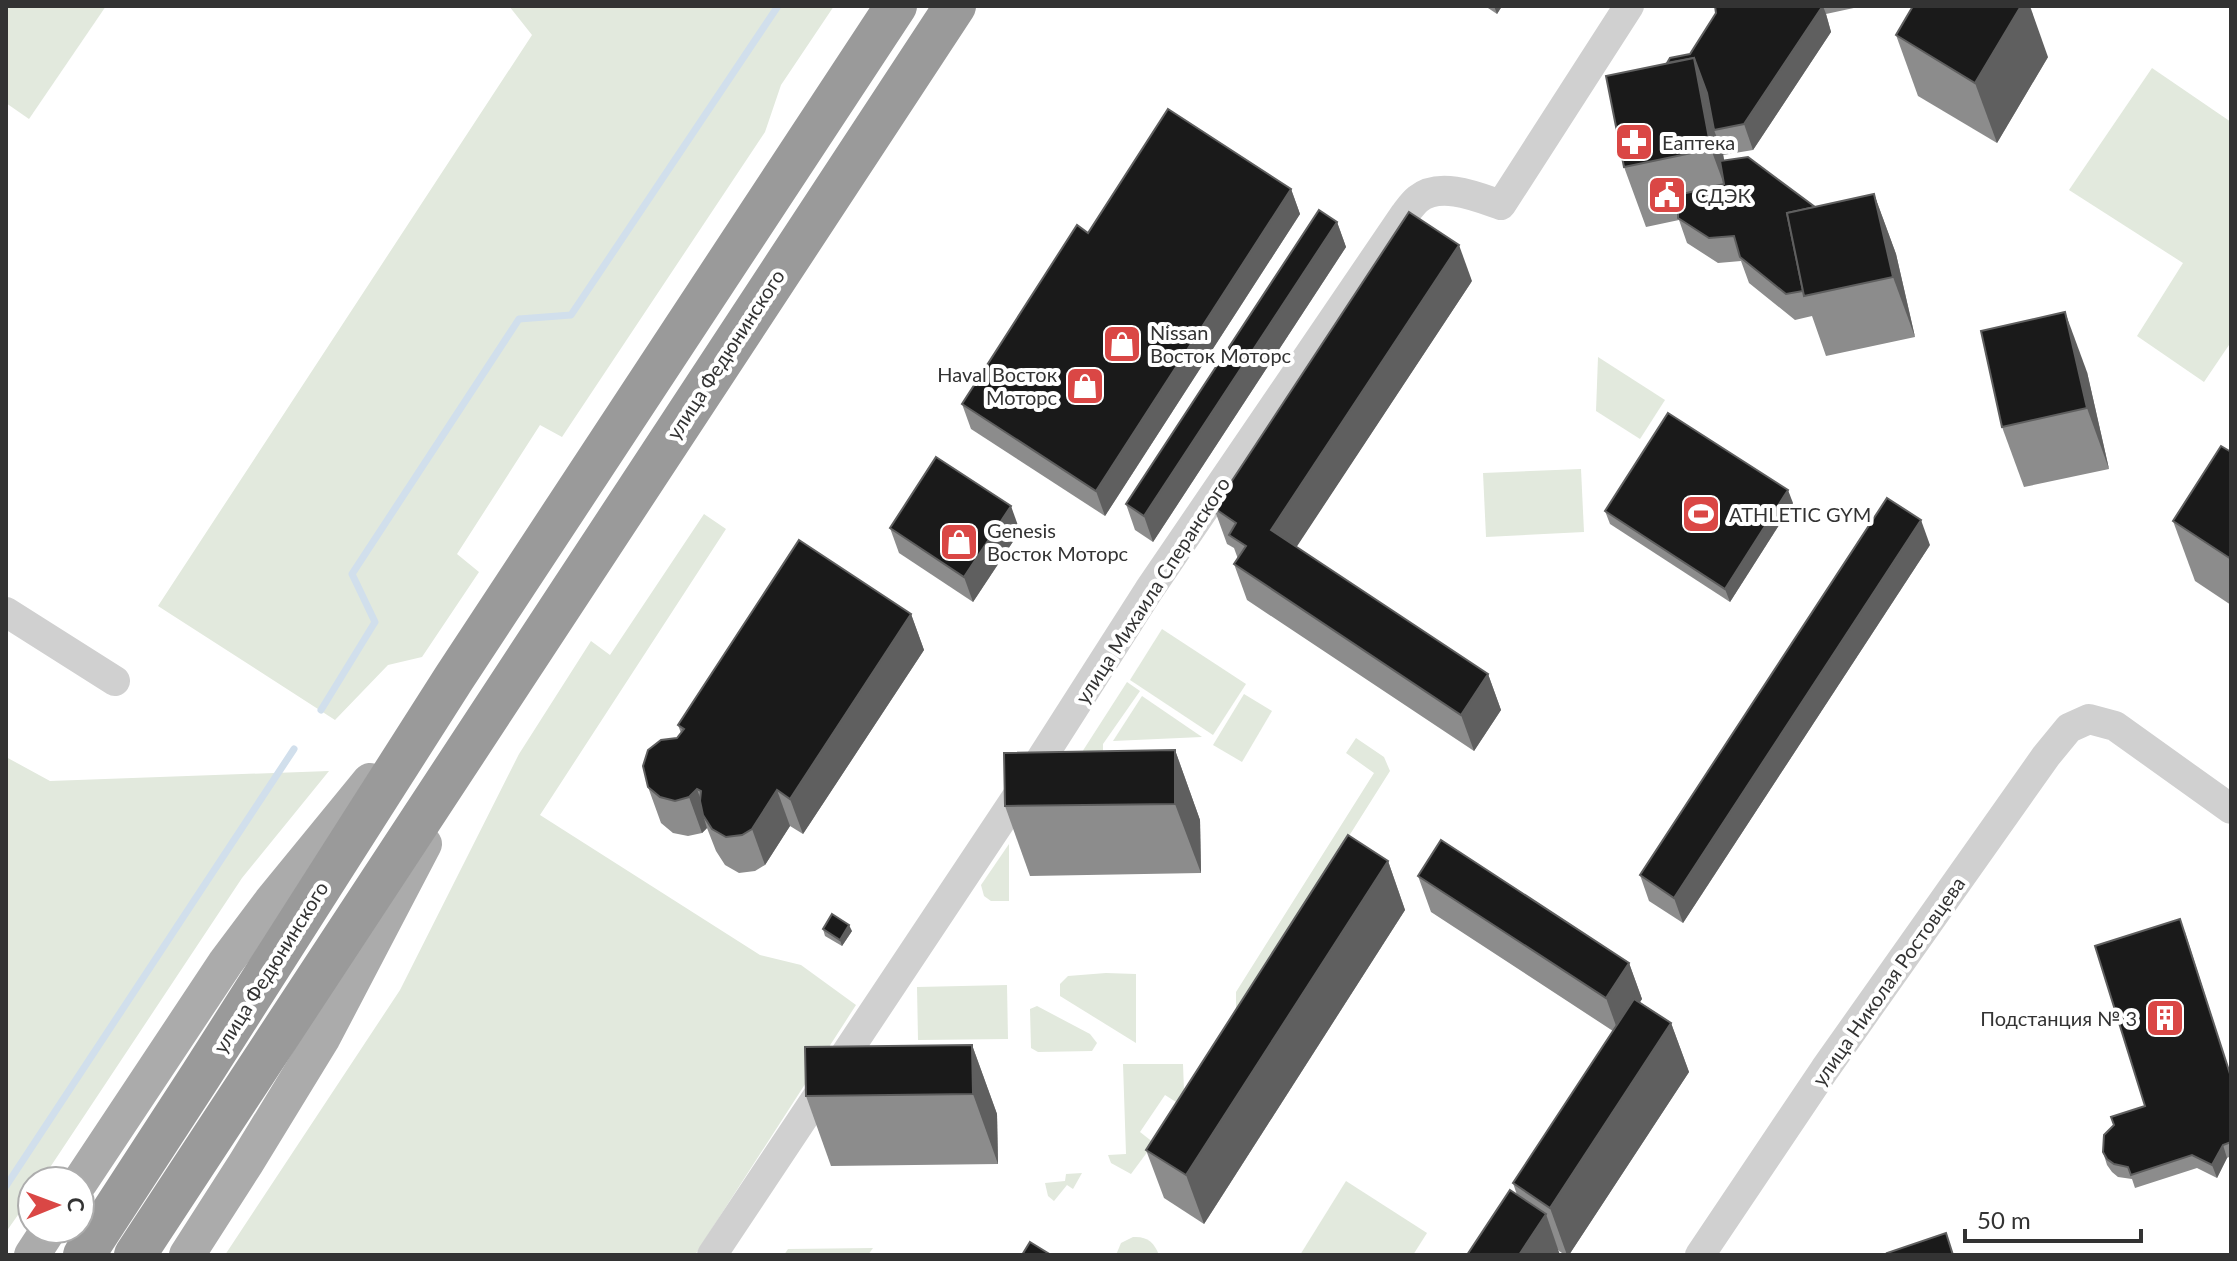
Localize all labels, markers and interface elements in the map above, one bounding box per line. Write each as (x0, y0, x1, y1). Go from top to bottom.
pharmacy icon: Еаптека (1613, 121, 1655, 163)
place label: Еаптека (1662, 130, 1735, 154)
public building icon: СДЭК (1646, 174, 1688, 216)
place label: СДЭК (1695, 183, 1752, 207)
street label: улица Федюнинского (661, 265, 789, 443)
place label: Nissan Восток Моторс (1150, 320, 1292, 367)
shop icon: Nissan Восток Моторс (1101, 323, 1143, 365)
place label: Haval Восток Моторс (937, 362, 1058, 409)
shop icon: Haval Восток Моторс (1064, 365, 1106, 407)
street label: улица Михаила Сперанского (1070, 472, 1234, 708)
sports icon: ATHLETIC GYM (1680, 493, 1722, 535)
place label: ATHLETIC GYM (1729, 502, 1871, 526)
place label: Genesis Восток Моторс (987, 518, 1129, 565)
shop icon: Genesis Восток Моторс (938, 521, 980, 563)
street label: улица Николая Ростовцева (1807, 872, 1969, 1090)
street label: улица Федюнинского (207, 877, 333, 1057)
building icon: Подстанция № 3 (2144, 997, 2186, 1039)
place label: Подстанция № 3 (1980, 1006, 2137, 1030)
north arrow (16, 1165, 96, 1245)
scale bar (1965, 1193, 2141, 1243)
text: С (63, 1197, 90, 1213)
text: 50 m (1977, 1205, 2031, 1234)

